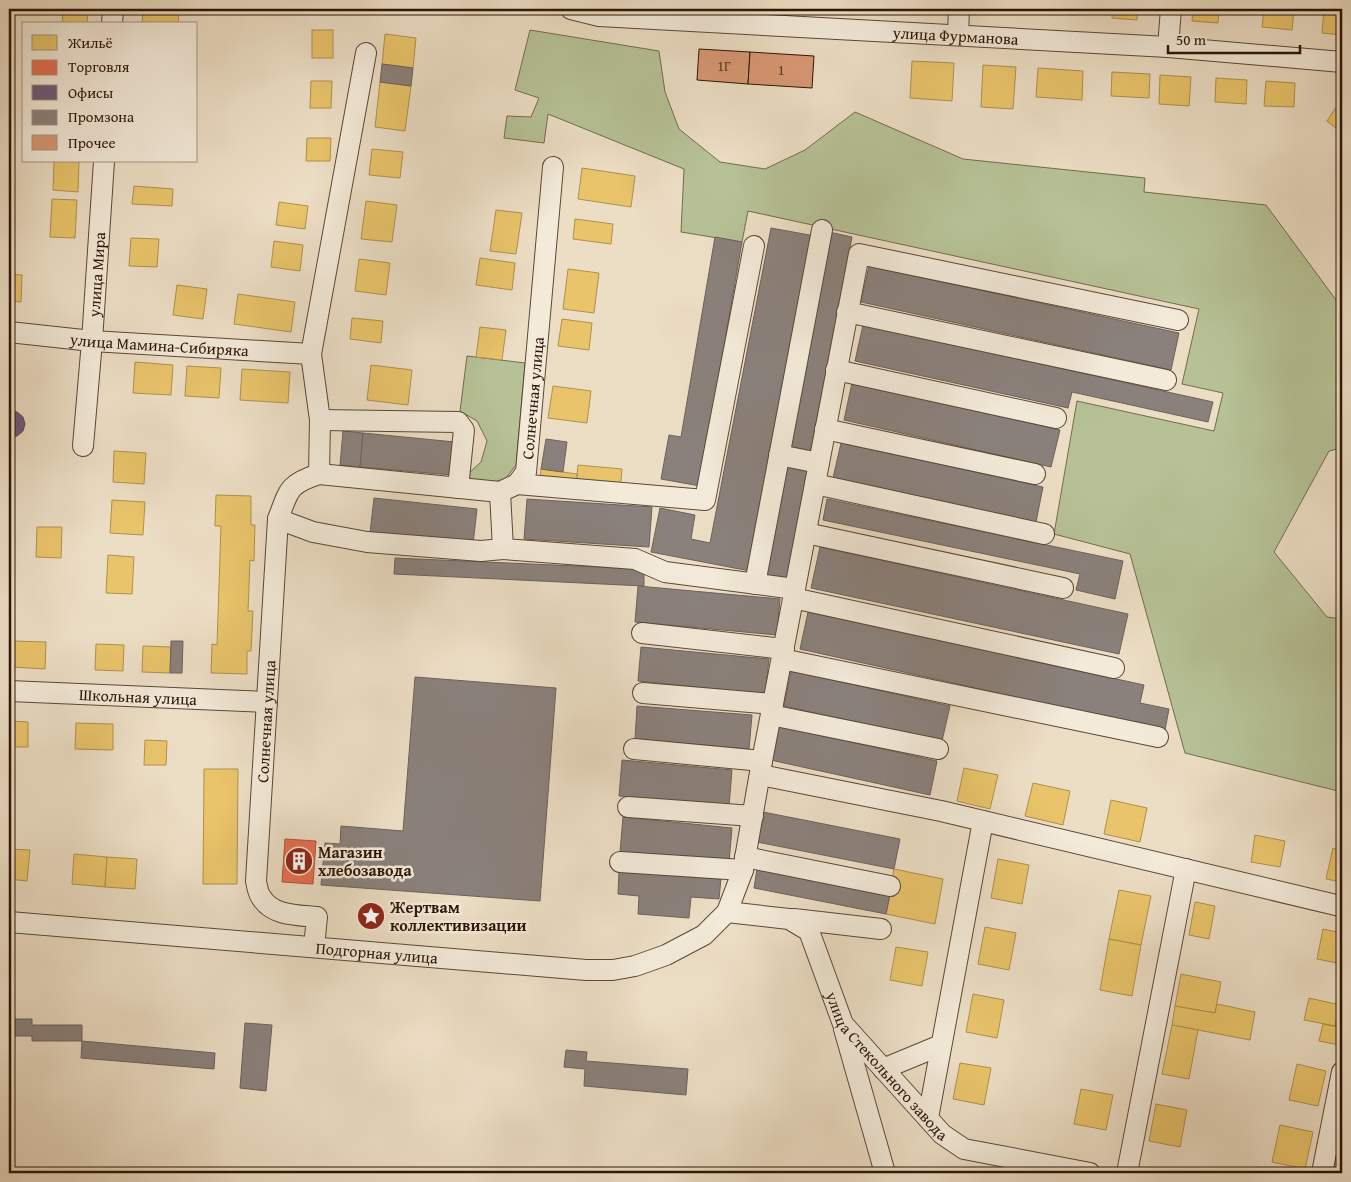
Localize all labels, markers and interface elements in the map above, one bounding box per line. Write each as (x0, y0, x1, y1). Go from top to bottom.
street label: улица Фурманова (891, 20, 1019, 51)
legend (22, 22, 198, 162)
scale bar (1168, 22, 1301, 54)
text: 50 m (1176, 29, 1207, 50)
text: Жильё (67, 32, 113, 53)
text: Торговля (68, 56, 130, 77)
house number: 1Г (717, 56, 731, 76)
house number: 1 (778, 60, 784, 80)
text: Офисы (68, 82, 114, 103)
text: Промзона (68, 106, 135, 127)
text: Прочее (68, 132, 116, 153)
street label: улица Мира (82, 231, 111, 319)
street label: улица Мамина-Сибиряка (68, 327, 250, 362)
street label: Солнечная улица (515, 335, 550, 460)
street label: Солнечная улица (250, 659, 281, 783)
street label: Школьная улица (78, 682, 198, 711)
place label: Магазин хлебозавода (318, 840, 412, 882)
building icon: Магазин хлебозавода (284, 846, 314, 876)
place label: Жертвам коллективизации (389, 895, 527, 937)
place icon: Жертвам коллективизации (356, 901, 386, 931)
street label: Подгорная улица (315, 936, 439, 970)
street label: улица Стекольного завода (820, 987, 953, 1147)

